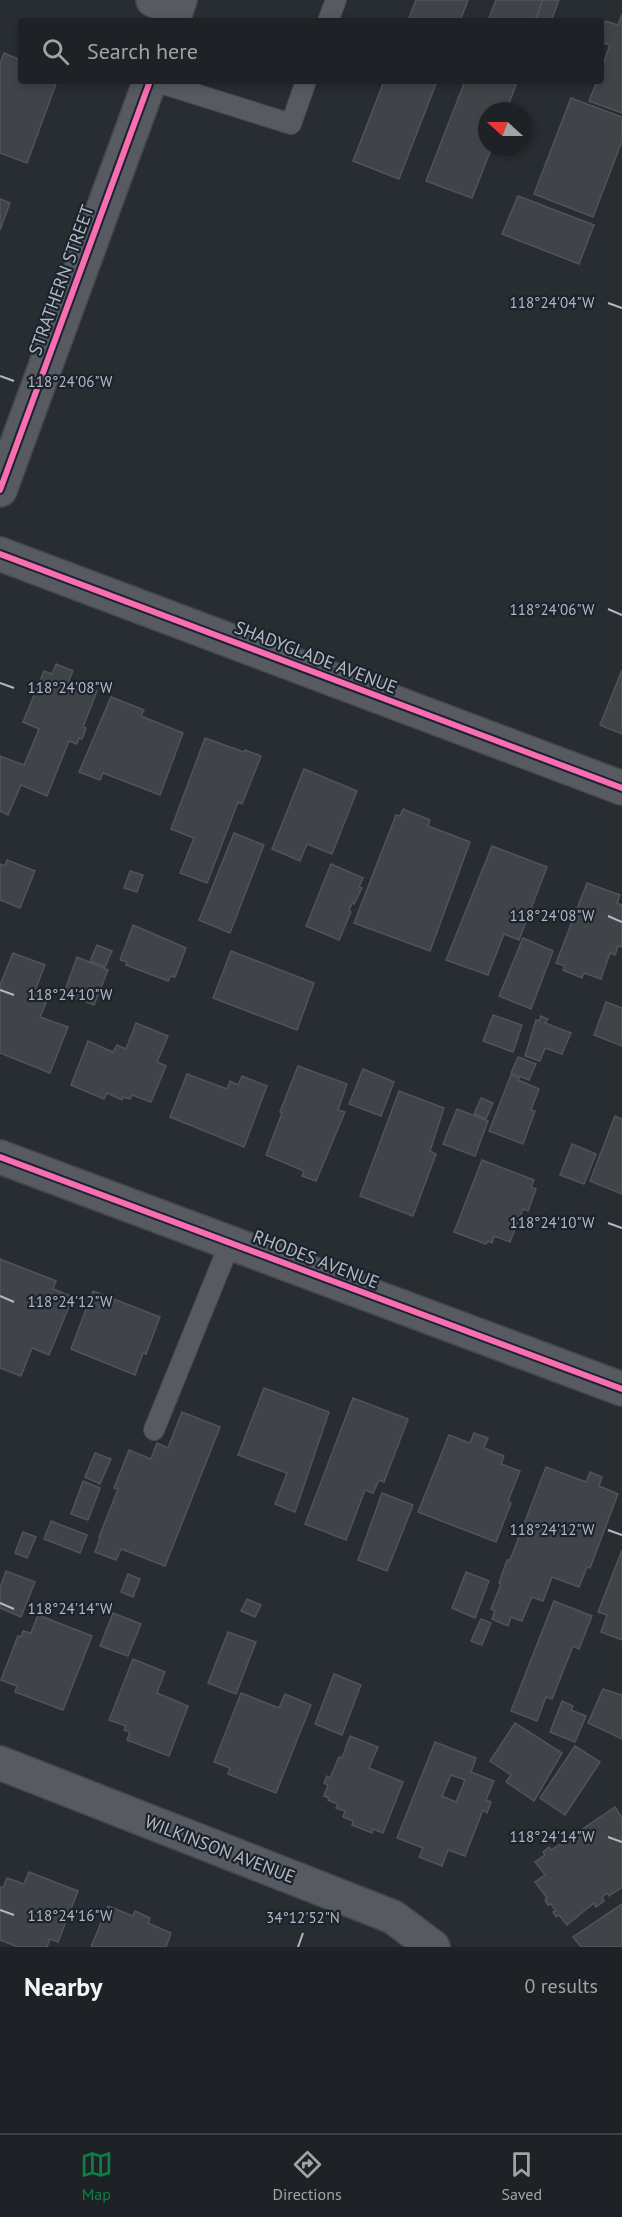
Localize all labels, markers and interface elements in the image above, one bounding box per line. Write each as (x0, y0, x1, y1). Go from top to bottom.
search box (18, 18, 604, 84)
icon: search (39, 35, 72, 68)
text: Search here (87, 37, 198, 65)
north arrow (478, 102, 532, 156)
street label: STRATHERN STREET (23, 202, 99, 358)
text: 118°24'04"W (510, 293, 595, 312)
text: 118°24'06"W (28, 372, 113, 391)
text: 118°24'06"W (510, 600, 595, 619)
street label: SHADYGLADE AVENUE (231, 615, 401, 699)
text: 118°24'08"W (28, 678, 113, 697)
text: 118°24'08"W (510, 906, 595, 925)
text: 118°24'10"W (28, 985, 113, 1004)
text: 118°24'10"W (510, 1213, 595, 1232)
street label: RHODES AVENUE (250, 1224, 382, 1294)
text: 118°24'12"W (28, 1292, 113, 1311)
text: 118°24'12"W (510, 1520, 595, 1539)
text: 118°24'14"W (28, 1599, 113, 1618)
street label: WILKINSON AVENUE (142, 1810, 298, 1888)
text: 118°24'14"W (510, 1827, 595, 1846)
text: 118°24'16"W (28, 1906, 113, 1925)
text: 34°12'52"N (266, 1908, 340, 1927)
text: Nearby (24, 1970, 102, 2003)
text: 0 results (525, 1973, 598, 1999)
tab: Map (80, 2148, 113, 2204)
tab: Directions (273, 2148, 342, 2204)
tab: Saved (501, 2148, 542, 2204)

